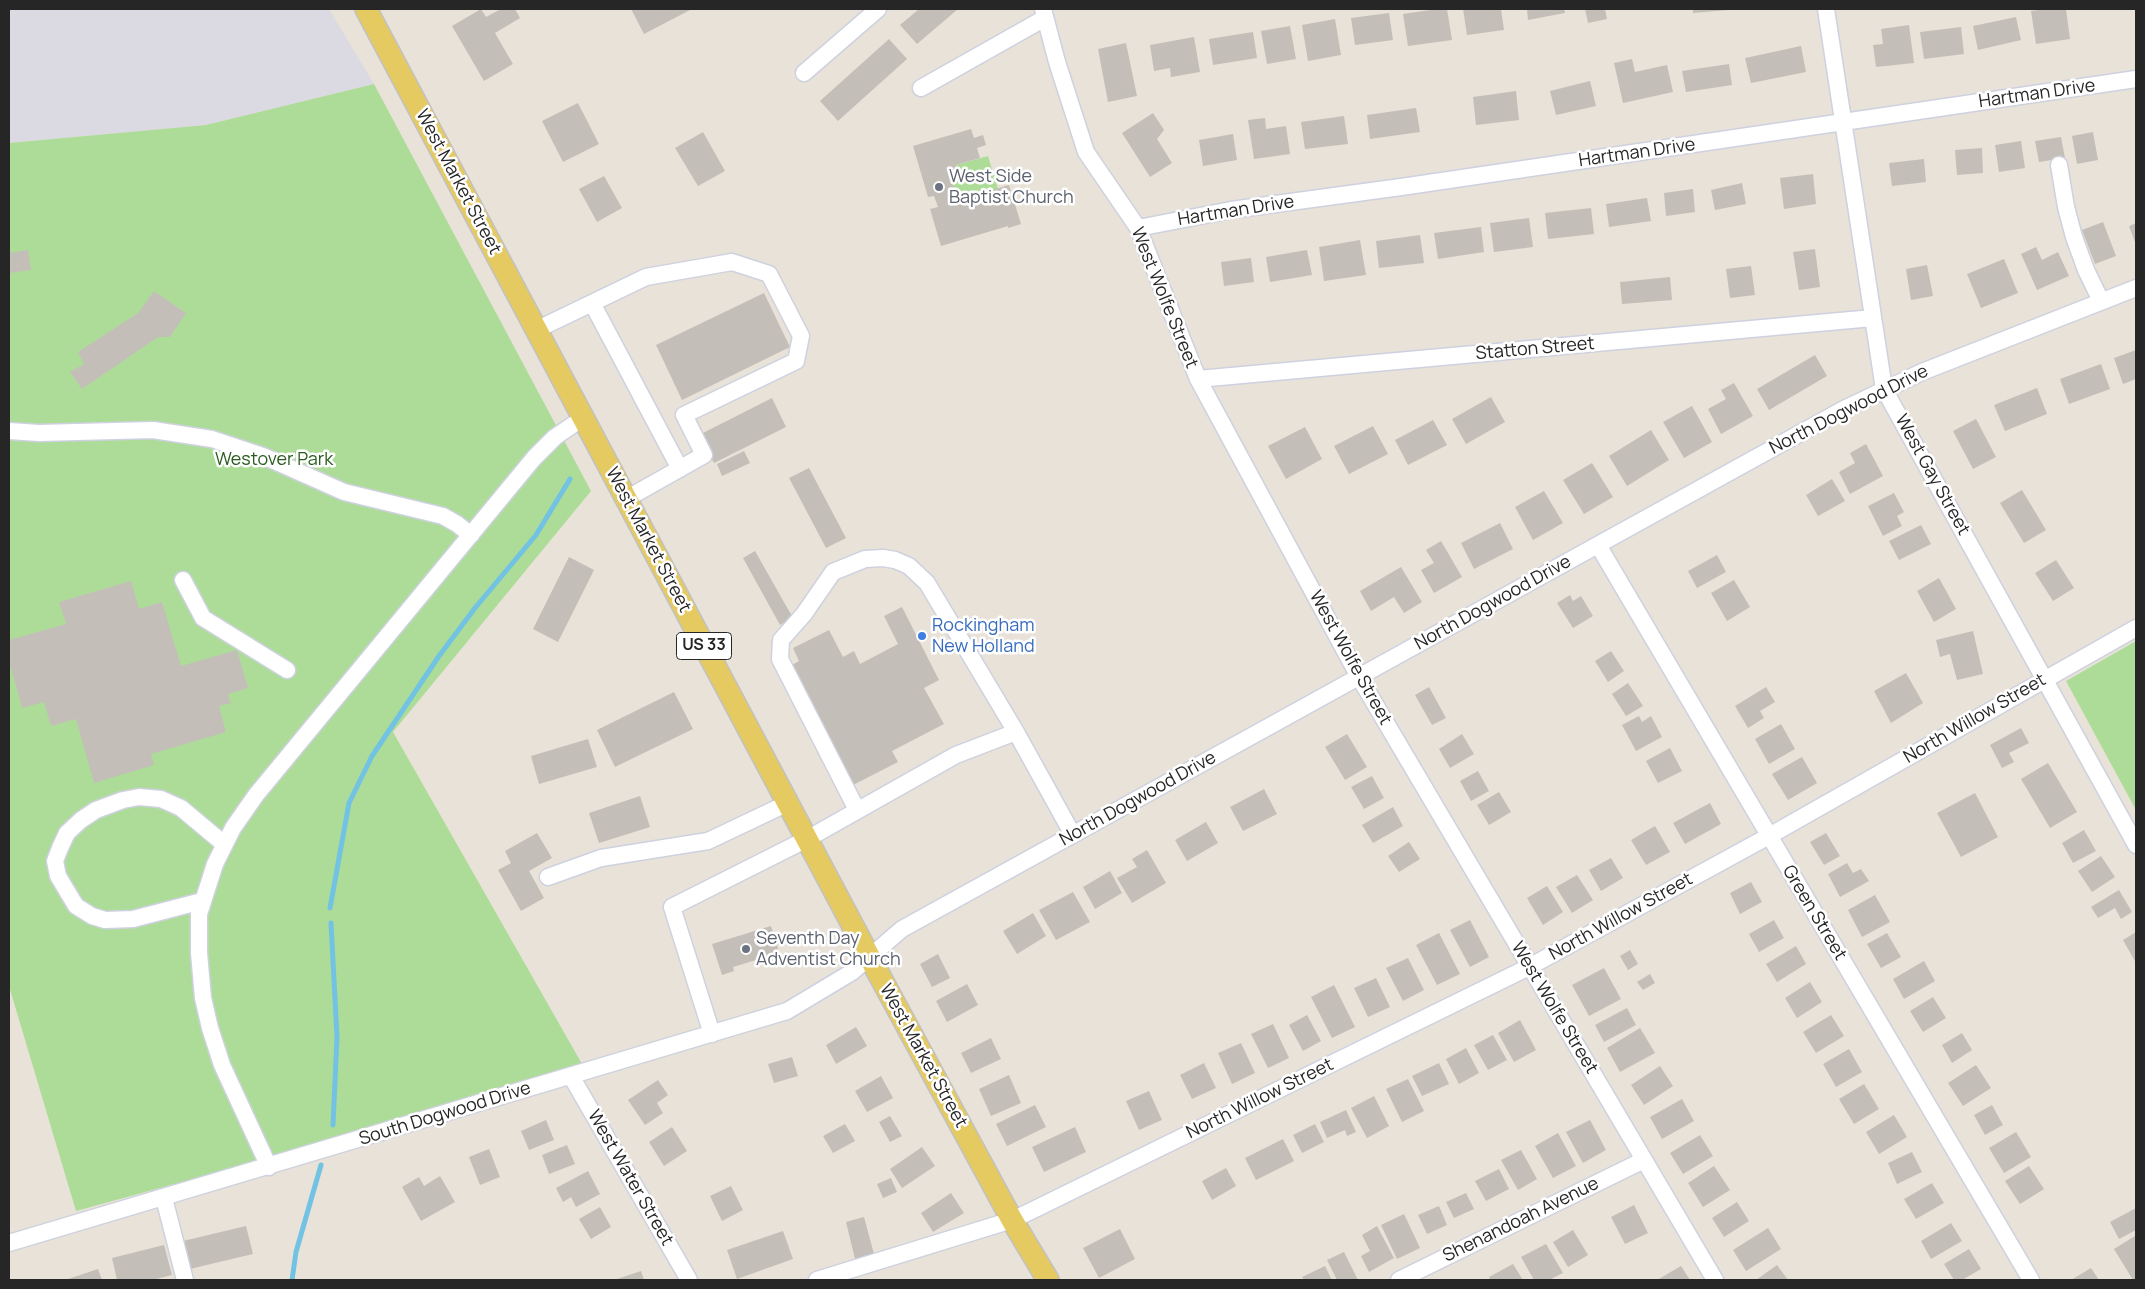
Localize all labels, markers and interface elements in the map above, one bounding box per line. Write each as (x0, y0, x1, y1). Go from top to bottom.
street label: Hartman Drive (1977, 75, 2097, 113)
street label: West Market Street (411, 106, 505, 258)
street label: Hartman Drive (1577, 134, 1697, 172)
place label: West Side Baptist Church (949, 166, 1074, 208)
marker: West Side Baptist Church (933, 181, 945, 193)
street label: Hartman Drive (1176, 191, 1296, 231)
street label: West Wolfe Street (1126, 224, 1202, 372)
street label: Statton Street (1475, 333, 1595, 365)
street label: North Dogwood Drive (1766, 361, 1932, 459)
street label: West Gay Street (1890, 411, 1974, 539)
park label: Westover Park (215, 449, 333, 471)
street label: West Market Street (601, 464, 695, 616)
street label: North Dogwood Drive (1411, 551, 1575, 655)
street label: West Wolfe Street (1304, 587, 1396, 729)
place label: Rockingham New Holland (932, 615, 1035, 658)
marker: Rockingham New Holland (916, 630, 928, 642)
road number: US 33 (676, 632, 732, 659)
street label: North Willow Street (1900, 669, 2050, 769)
street label: North Dogwood Drive (1056, 747, 1220, 851)
street label: Green Street (1777, 862, 1851, 964)
street label: North Willow Street (1546, 869, 1696, 965)
place label: Seventh Day Adventist Church (756, 928, 901, 971)
street label: West Wolfe Street (1506, 938, 1602, 1078)
marker: Seventh Day Adventist Church (740, 943, 752, 955)
street label: West Market Street (875, 980, 971, 1132)
street label: North Willow Street (1183, 1054, 1337, 1144)
street label: South Dogwood Drive (357, 1078, 533, 1150)
street label: West Water Street (582, 1106, 678, 1250)
street label: Shenandoah Avenue (1440, 1173, 1602, 1267)

